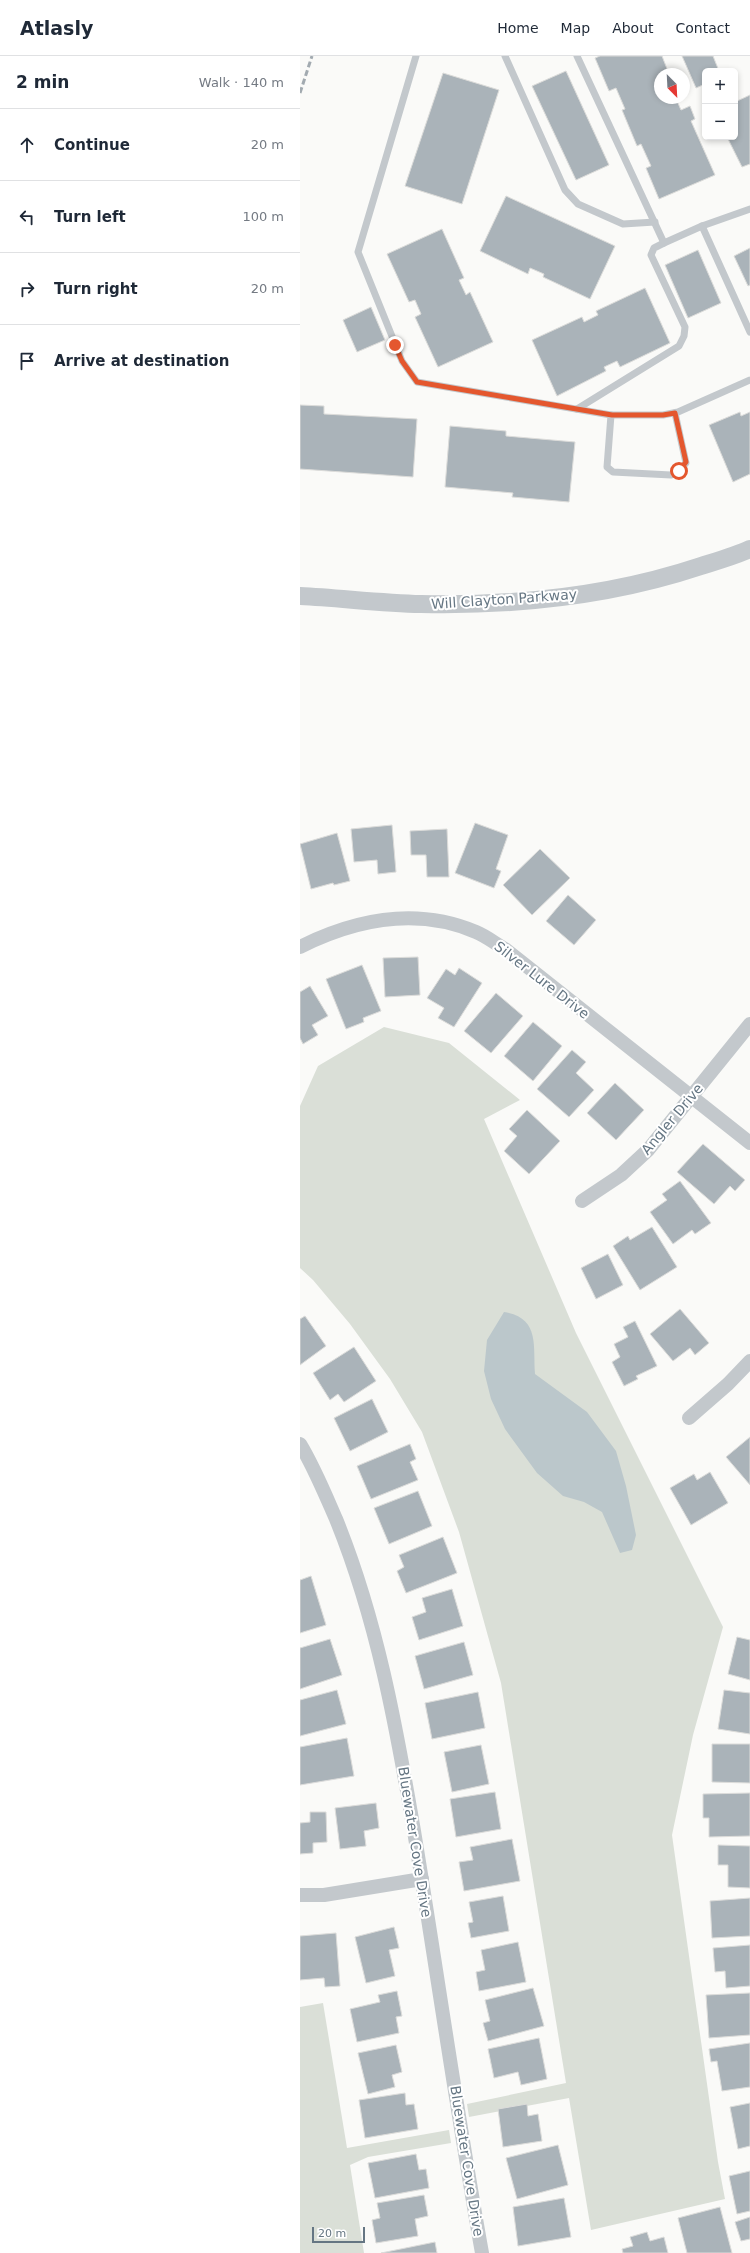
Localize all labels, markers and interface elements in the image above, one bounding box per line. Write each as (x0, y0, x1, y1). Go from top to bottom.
text: Atlasly (20, 17, 93, 39)
text: Home (497, 20, 539, 36)
text: Map (561, 20, 590, 36)
text: About (612, 20, 654, 36)
text: Contact (676, 20, 730, 36)
north arrow (654, 68, 690, 104)
map controls (702, 68, 738, 140)
button: + (702, 68, 738, 104)
text: 2 min (16, 72, 69, 92)
text: Walk · 140 m (199, 75, 284, 90)
button: − (702, 104, 738, 140)
icon: ahead (16, 134, 38, 156)
text: Continue (54, 136, 130, 154)
text: 20 m (251, 137, 284, 152)
icon: left (16, 206, 38, 228)
text: Turn left (54, 208, 126, 226)
text: 100 m (242, 209, 284, 224)
icon: right (16, 278, 38, 300)
text: Turn right (54, 280, 138, 298)
text: 20 m (251, 281, 284, 296)
route end (386, 336, 404, 354)
icon: arrive (16, 350, 38, 372)
text: Arrive at destination (54, 352, 229, 370)
route start (670, 462, 688, 480)
street label: Will Clayton Parkway (431, 586, 577, 612)
street label: Silver Lure Drive (491, 938, 593, 1022)
street label: Angler Drive (638, 1080, 706, 1158)
street label: Bluewater Cove Drive (395, 1766, 435, 1918)
street label: Bluewater Cove Drive (447, 2085, 487, 2237)
scale bar (312, 2225, 365, 2244)
text: 20 m (318, 2227, 346, 2240)

